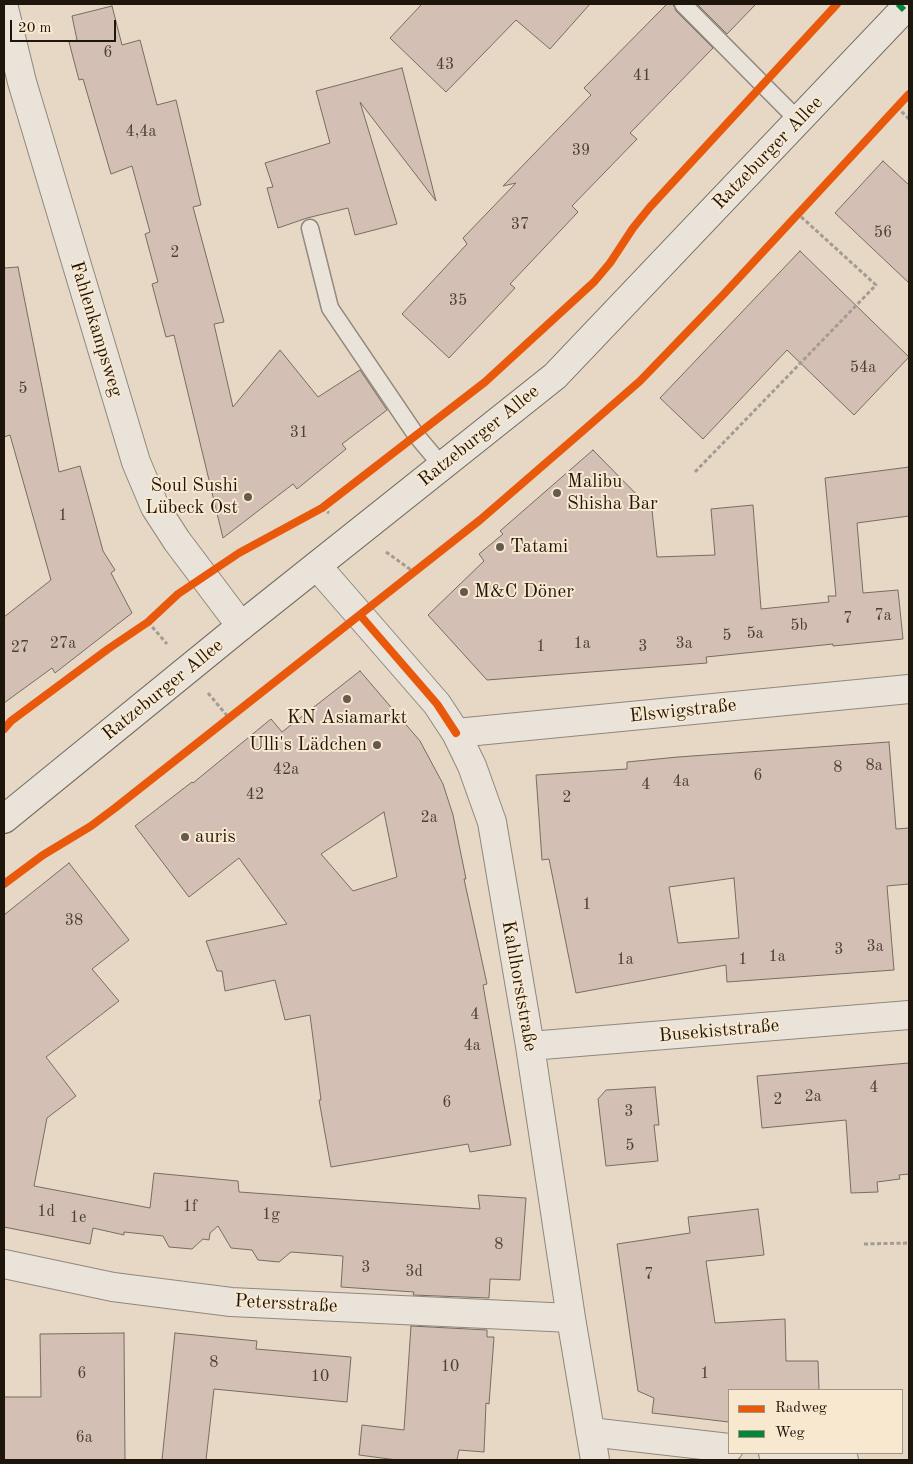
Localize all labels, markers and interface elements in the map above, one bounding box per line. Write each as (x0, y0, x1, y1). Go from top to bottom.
scale bar (12, 10, 119, 42)
text: 20 m (18, 21, 52, 36)
house number: 6 (103, 43, 113, 63)
house number: 43 (436, 55, 454, 75)
house number: 41 (633, 66, 651, 86)
street label: Ratzeburger Allee (708, 92, 828, 214)
house number: 4,4a (126, 122, 156, 142)
house number: 39 (572, 141, 590, 161)
house number: 37 (511, 215, 529, 235)
house number: 56 (874, 223, 892, 243)
house number: 2 (170, 243, 180, 263)
street label: Fahlenkampsweg (65, 258, 127, 400)
house number: 35 (449, 291, 467, 311)
house number: 54a (850, 358, 876, 378)
house number: 5 (18, 379, 28, 399)
street label: Ratzeburger Allee (414, 380, 544, 492)
house number: 31 (290, 423, 308, 443)
place label: Malibu Shisha Bar (567, 471, 658, 515)
place label: Soul Sushi Lübeck Ost (145, 475, 238, 519)
marker: Malibu Shisha Bar (551, 487, 563, 499)
marker: Soul Sushi Lübeck Ost (242, 491, 254, 503)
house number: 1 (58, 506, 68, 526)
place label: Tatami (510, 536, 568, 558)
marker: Tatami (494, 541, 506, 553)
place label: M&C Döner (474, 581, 574, 603)
marker: M&C Döner (458, 586, 470, 598)
house number: 7a (874, 606, 892, 626)
house number: 7 (843, 609, 853, 629)
house number: 5b (790, 616, 808, 636)
house number: 5a (746, 624, 764, 644)
house number: 5 (722, 626, 732, 646)
house number: 27a (50, 634, 76, 654)
street label: Ratzeburger Allee (98, 634, 228, 746)
house number: 1a (573, 634, 591, 654)
house number: 3a (675, 634, 693, 654)
house number: 1 (536, 637, 546, 657)
house number: 3 (638, 637, 648, 657)
house number: 27 (11, 638, 29, 658)
marker: KN Asiamarkt (341, 693, 353, 705)
street label: Elswigstraße (628, 694, 738, 728)
place label: KN Asiamarkt (287, 707, 407, 729)
place label: Ulli's Lädchen (249, 734, 367, 756)
marker: Ulli's Lädchen (371, 739, 383, 751)
house number: 8a (865, 756, 883, 776)
house number: 8 (833, 758, 843, 778)
house number: 42a (273, 760, 299, 780)
house number: 6 (753, 766, 763, 786)
house number: 4a (672, 772, 690, 792)
house number: 4 (641, 775, 651, 795)
house number: 42 (246, 785, 264, 805)
house number: 2 (562, 788, 572, 808)
house number: 2a (420, 808, 438, 828)
place label: auris (195, 826, 236, 848)
marker: auris (179, 831, 191, 843)
house number: 1 (582, 895, 592, 915)
house number: 38 (65, 911, 83, 931)
street label: Kahlhorststraße (496, 919, 542, 1053)
house number: 3a (866, 937, 884, 957)
house number: 3 (834, 940, 844, 960)
house number: 1a (768, 947, 786, 967)
house number: 1a (616, 950, 634, 970)
house number: 1 (738, 950, 748, 970)
house number: 4 (470, 1005, 480, 1025)
street label: Busekiststraße (658, 1014, 780, 1048)
house number: 4a (463, 1036, 481, 1056)
house number: 4 (869, 1078, 879, 1098)
house number: 2a (804, 1087, 822, 1107)
house number: 2 (773, 1090, 783, 1110)
house number: 6 (442, 1093, 452, 1113)
house number: 3 (624, 1102, 634, 1122)
house number: 5 (625, 1136, 635, 1156)
house number: 1f (183, 1197, 197, 1217)
house number: 1d (37, 1202, 55, 1222)
house number: 1g (262, 1205, 280, 1225)
house number: 1e (70, 1208, 86, 1228)
house number: 8 (494, 1235, 504, 1255)
house number: 3 (361, 1258, 371, 1278)
house number: 3d (405, 1262, 423, 1282)
house number: 7 (644, 1265, 654, 1285)
street label: Petersstraße (234, 1290, 338, 1318)
house number: 8 (209, 1353, 219, 1373)
house number: 10 (441, 1357, 459, 1377)
house number: 6 (77, 1364, 87, 1384)
house number: 1 (700, 1364, 710, 1384)
house number: 10 (311, 1367, 329, 1387)
legend (728, 1389, 903, 1454)
text: Radweg (775, 1401, 827, 1416)
text: Weg (775, 1426, 805, 1441)
house number: 6a (75, 1428, 93, 1448)

